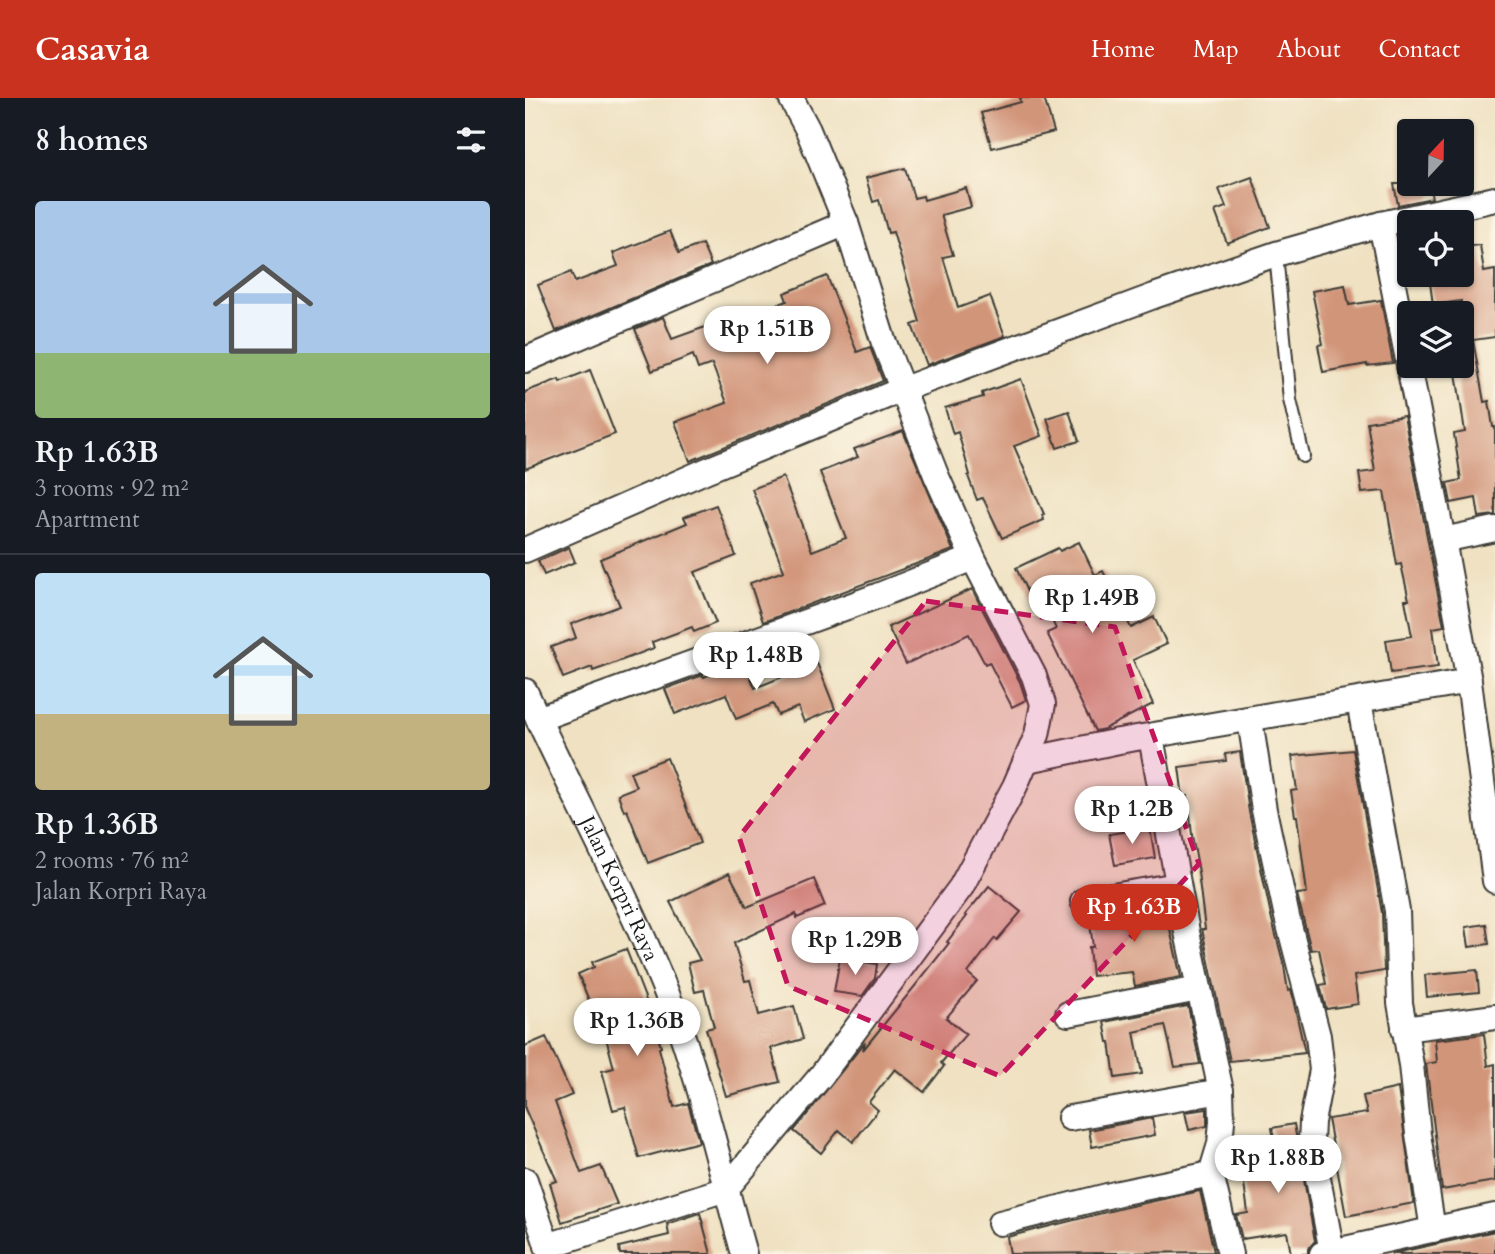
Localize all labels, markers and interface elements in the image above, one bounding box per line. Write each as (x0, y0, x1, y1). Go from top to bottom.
text: Casavia (35, 27, 150, 72)
text: Home (1091, 33, 1155, 66)
text: Map (1193, 33, 1239, 66)
text: About (1277, 33, 1341, 66)
text: Contact (1379, 33, 1460, 66)
north arrow (1397, 119, 1473, 196)
map controls (1397, 119, 1474, 378)
text: 8 homes (35, 120, 148, 161)
icon: filters (452, 121, 490, 159)
button: locate (1397, 210, 1474, 287)
icon: home (200, 246, 326, 372)
button: layers (1397, 301, 1474, 378)
pin: Rp 1.51B (695, 306, 839, 366)
text: Rp 1.51B (720, 313, 814, 344)
text: Rp 1.63B (35, 432, 159, 473)
text: 3 rooms · 92 m² (35, 473, 188, 504)
text: Apartment (35, 504, 139, 535)
pin: Rp 1.49B (1020, 575, 1164, 635)
text: Rp 1.49B (1045, 582, 1139, 613)
icon: home (200, 618, 326, 744)
pin: Rp 1.48B (684, 632, 828, 692)
text: Rp 1.48B (709, 639, 803, 670)
pin: Rp 1.2B (1067, 786, 1197, 846)
text: Rp 1.2B (1090, 793, 1174, 824)
text: Rp 1.36B (35, 804, 159, 845)
street label: Jalan Korpri Raya (571, 809, 666, 966)
text: 2 rooms · 76 m² (35, 845, 188, 876)
text: Jalan Korpri Raya (35, 876, 207, 907)
pin: Rp 1.63B (1062, 884, 1206, 944)
text: Rp 1.63B (1087, 891, 1181, 922)
pin: Rp 1.29B (783, 918, 927, 977)
text: Rp 1.29B (808, 924, 902, 955)
pin: Rp 1.36B (565, 998, 709, 1058)
text: Rp 1.36B (590, 1005, 684, 1036)
pin: Rp 1.88B (1206, 1136, 1350, 1195)
text: Rp 1.88B (1231, 1142, 1325, 1173)

